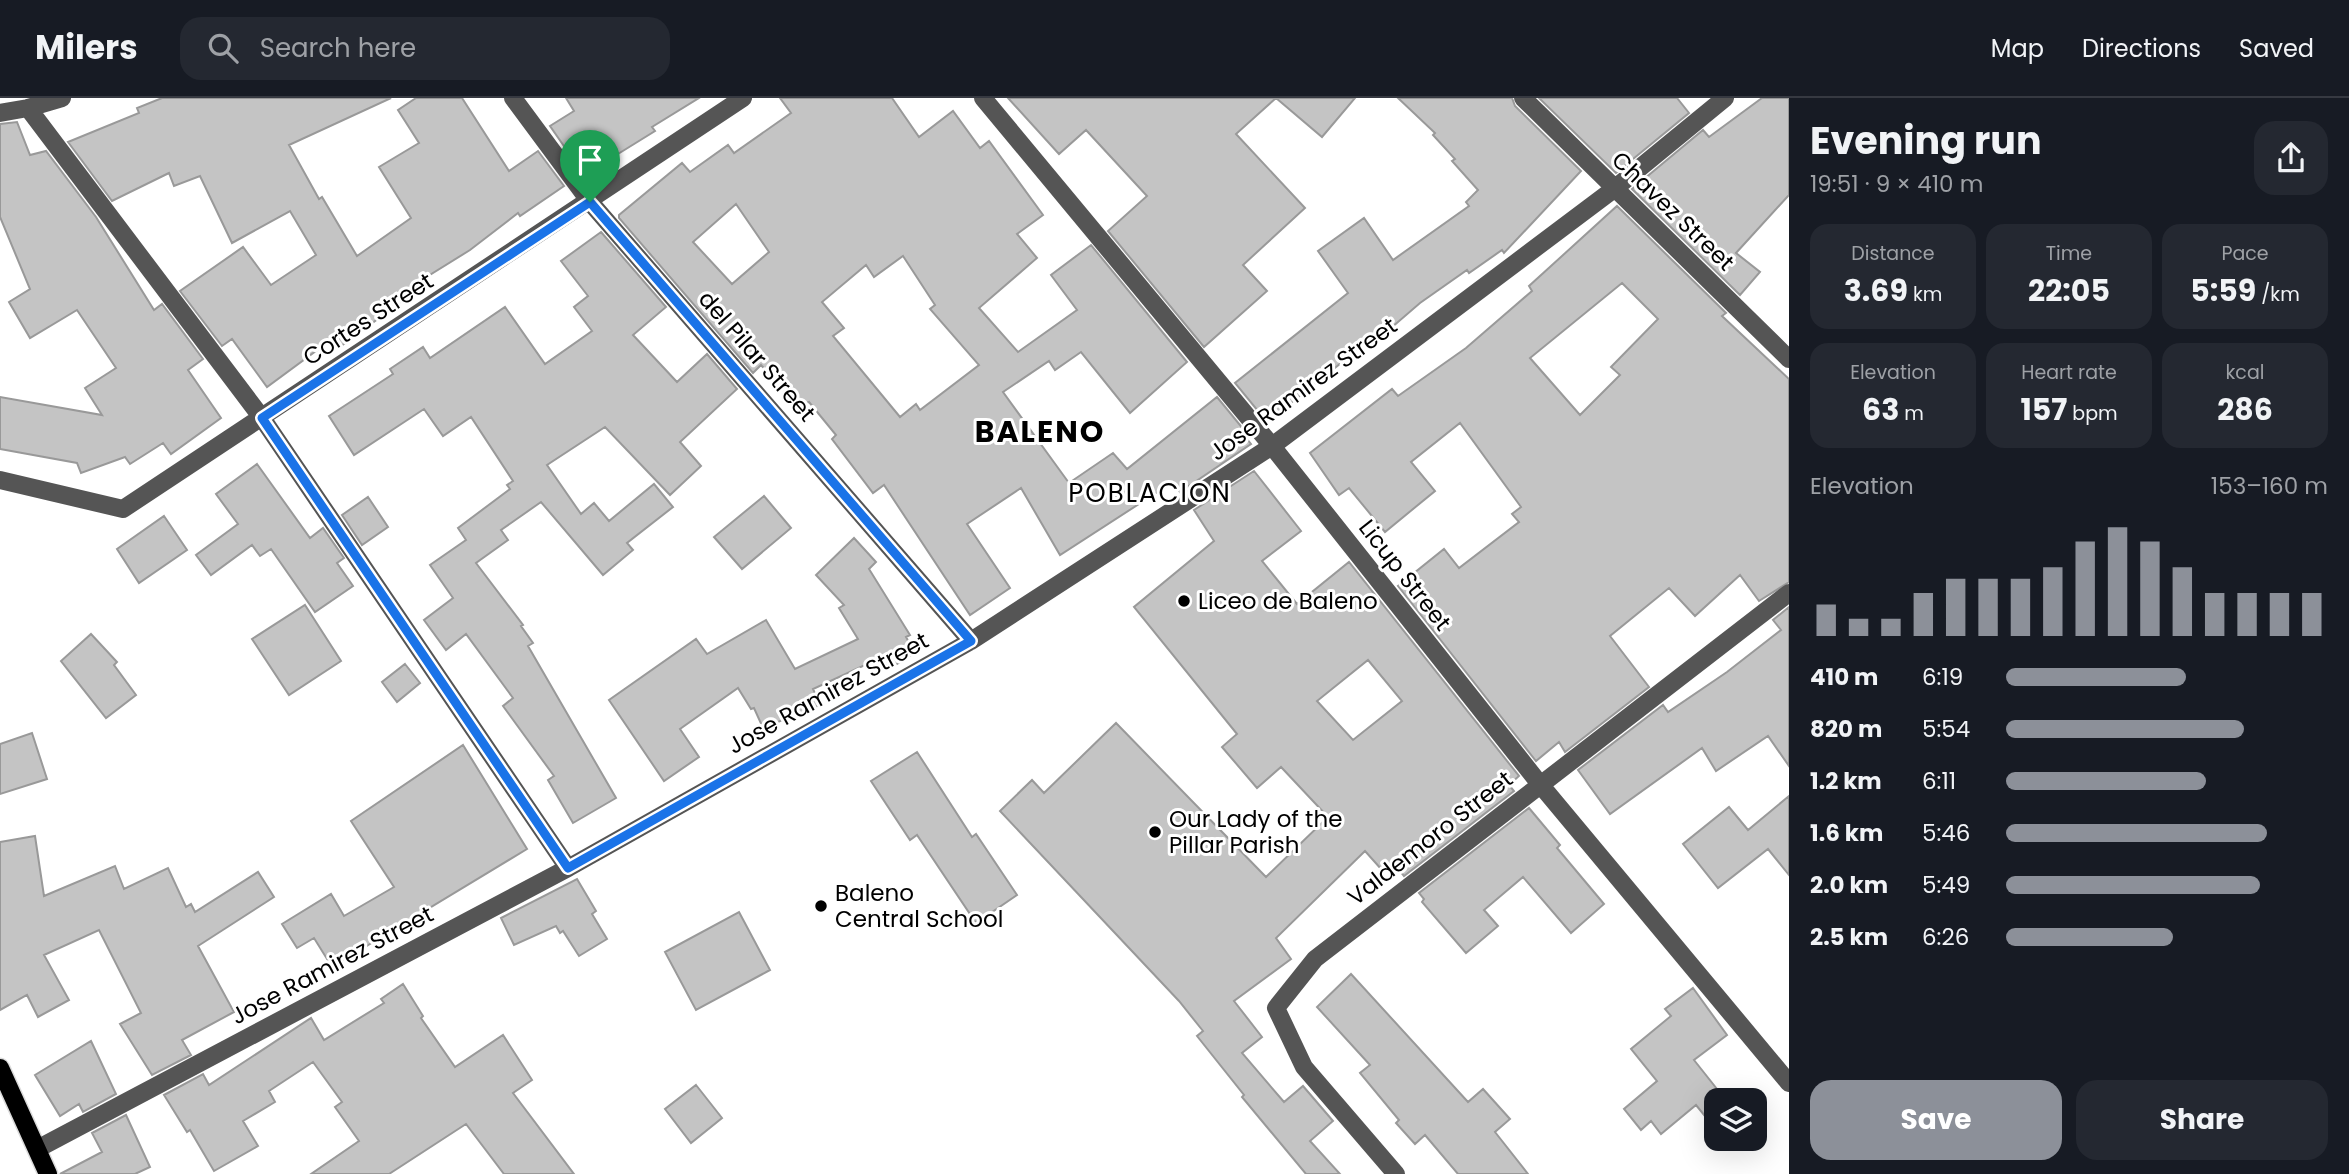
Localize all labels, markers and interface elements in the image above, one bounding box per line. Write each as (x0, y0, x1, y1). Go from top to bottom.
search box (180, 17, 670, 80)
text: Milers (35, 24, 138, 71)
icon: search (204, 29, 242, 67)
text: Search here (260, 30, 416, 66)
text: Map (1991, 32, 2044, 65)
text: Directions (2082, 32, 2201, 65)
text: Saved (2239, 32, 2314, 65)
text: Evening run (1810, 114, 2042, 167)
button: share (2254, 121, 2328, 195)
pin (560, 130, 620, 202)
icon: arrive (571, 141, 609, 179)
street label: Chavez Street (1605, 144, 1741, 278)
text: 19:51 · 9 × 410 m (1810, 168, 1983, 200)
text: Distance (1851, 240, 1935, 267)
text: Time (2046, 240, 2092, 267)
text: Pace (2221, 240, 2269, 267)
street label: Cortes Street (297, 265, 439, 373)
text: 3.69 (1844, 269, 1908, 312)
text: 22:05 (2028, 269, 2110, 312)
text: 5:59 (2190, 269, 2256, 312)
text: km (1908, 281, 1942, 308)
text: /km (2256, 281, 2300, 308)
street label: del Pilar Street (691, 284, 823, 428)
street label: Jose Ramirez Street (1203, 310, 1403, 468)
text: Elevation (1850, 359, 1936, 386)
text: Heart rate (2021, 359, 2117, 386)
text: kcal (2226, 359, 2264, 386)
text: 63 (1862, 388, 1899, 431)
text: 157 (2020, 388, 2067, 431)
text: 286 (2217, 388, 2273, 431)
text: m (1899, 400, 1924, 427)
text: bpm (2067, 400, 2118, 427)
district label: BALENO (975, 410, 1105, 453)
text: Elevation (1810, 470, 1914, 502)
text: 153–160 m (2211, 470, 2328, 502)
district label: POBLACION (1068, 475, 1232, 511)
street label: Licup Street (1351, 513, 1459, 637)
place label: Liceo de Baleno (1198, 585, 1378, 617)
marker: Liceo de Baleno (1176, 593, 1192, 609)
street label: Jose Ramirez Street (722, 624, 934, 762)
text: 410 m (1810, 661, 1878, 693)
text: 6:19 (1922, 661, 1963, 693)
text: 820 m (1810, 713, 1882, 745)
text: 5:54 (1922, 713, 1970, 745)
street label: Valdemoro Street (1341, 763, 1519, 913)
text: 1.2 km (1810, 765, 1882, 797)
text: 6:11 (1922, 765, 1956, 797)
place label: Our Lady of the Pillar Parish (1169, 803, 1342, 861)
text: 1.6 km (1810, 817, 1883, 849)
text: 5:46 (1922, 817, 1970, 849)
marker: Our Lady of the Pillar Parish (1147, 824, 1163, 840)
text: 2.0 km (1810, 869, 1888, 901)
text: 5:49 (1922, 869, 1970, 901)
place label: Baleno Central School (835, 877, 1003, 935)
street label: Jose Ramirez Street (225, 898, 439, 1032)
marker: Baleno Central School (813, 898, 829, 914)
text: 2.5 km (1810, 921, 1888, 953)
text: 6:26 (1922, 921, 1969, 953)
button: Save (1810, 1080, 2062, 1160)
button: Share (2076, 1080, 2328, 1160)
map controls (1704, 1088, 1767, 1151)
button: layers (1704, 1088, 1767, 1151)

